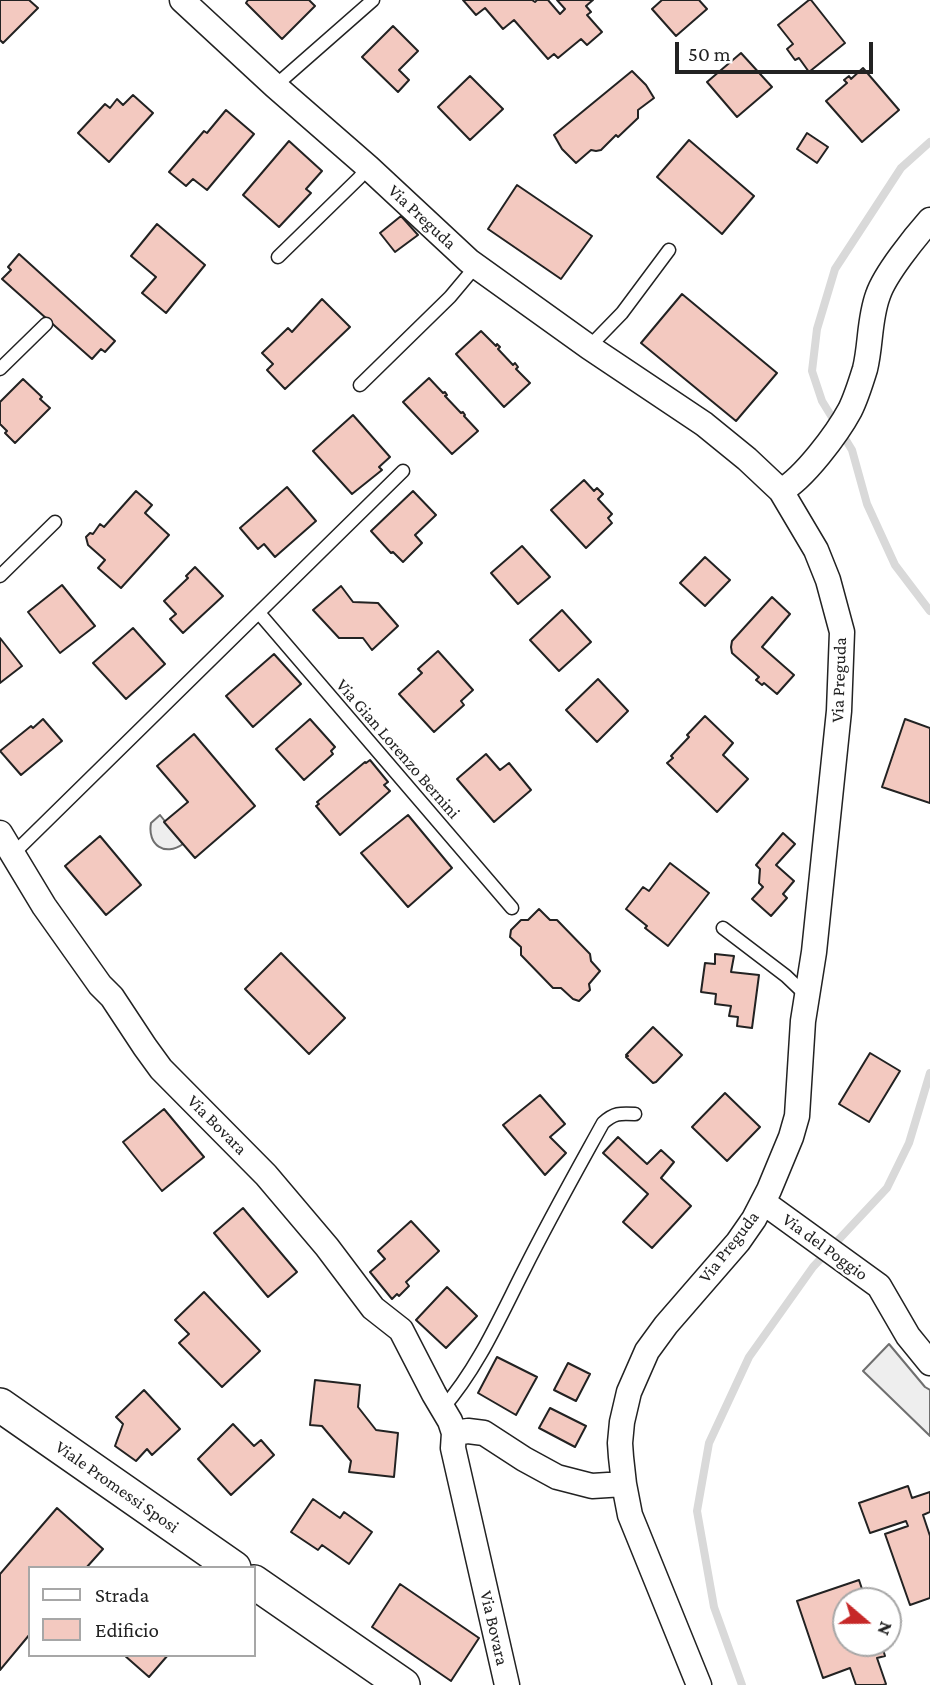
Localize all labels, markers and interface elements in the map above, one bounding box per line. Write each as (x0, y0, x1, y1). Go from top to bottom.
scale bar (678, 28, 876, 72)
text: 50 m (688, 42, 731, 66)
street label: Via Preguda (383, 180, 461, 254)
street label: Via Preguda (827, 637, 851, 723)
street label: Via Gian Lorenzo Bernini (331, 675, 465, 823)
street label: Via Bovara (182, 1090, 252, 1160)
street label: Via Preguda (694, 1207, 764, 1287)
street label: Via del Poggio (778, 1209, 872, 1285)
street label: Viale Promessi Sposi (51, 1436, 183, 1538)
legend (28, 1566, 256, 1657)
text: Strada (95, 1583, 149, 1607)
north arrow (832, 1587, 902, 1657)
street label: Via Bovara (475, 1589, 513, 1667)
text: Edificio (95, 1618, 159, 1642)
text: N (873, 1619, 897, 1638)

